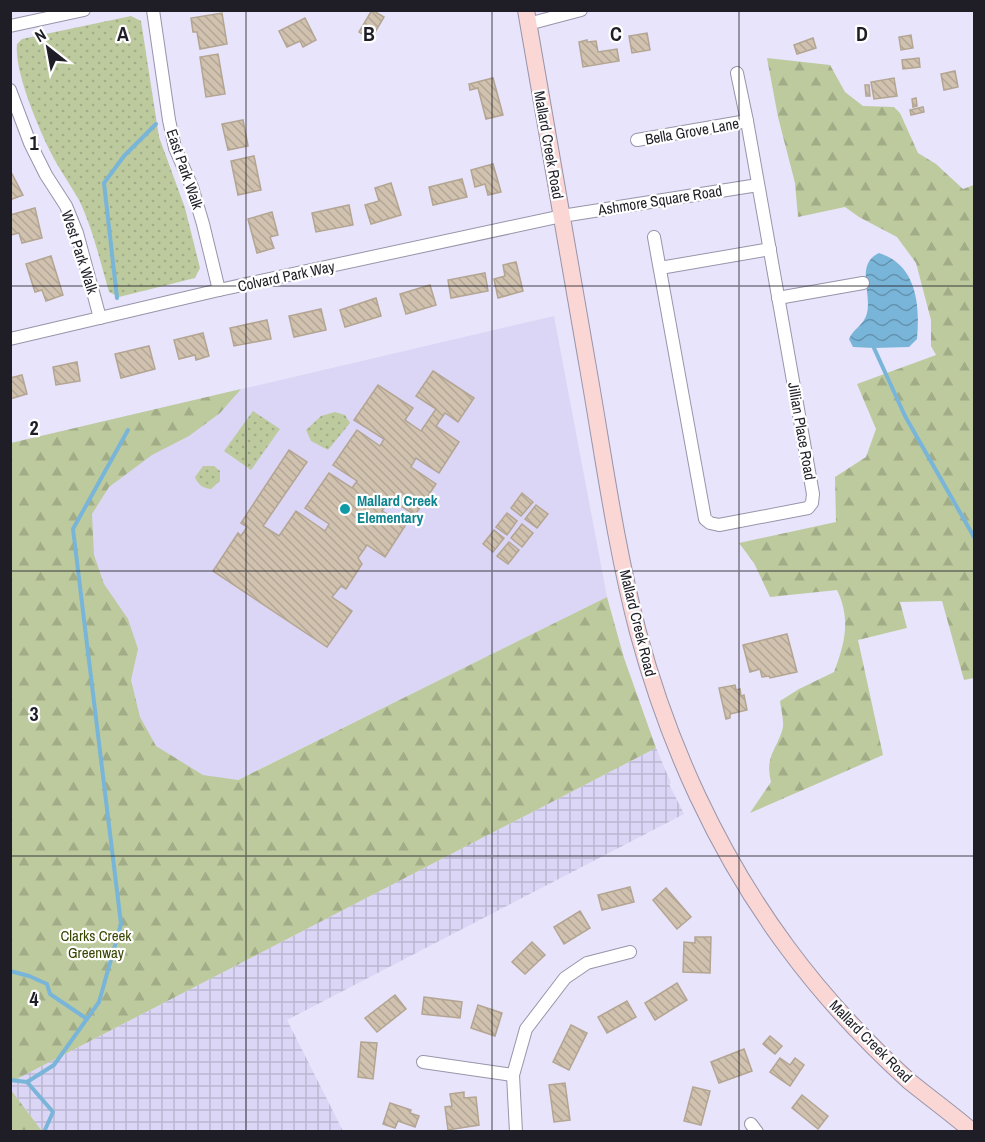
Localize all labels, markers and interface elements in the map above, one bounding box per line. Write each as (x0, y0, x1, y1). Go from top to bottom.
north arrow (18, 18, 78, 78)
text: A (117, 20, 129, 47)
text: B (363, 20, 375, 47)
text: C (610, 20, 622, 47)
text: D (856, 20, 868, 47)
text: N (31, 23, 50, 47)
street label: Mallard Creek Road (529, 89, 569, 201)
street label: Bella Grove Lane (643, 112, 741, 150)
street label: East Park Walk (161, 126, 209, 213)
text: 1 (29, 129, 39, 156)
street label: Ashmore Square Road (596, 180, 723, 220)
street label: West Park Walk (57, 207, 104, 297)
street label: Colvard Park Way (236, 255, 337, 297)
street label: Jillian Place Road (783, 380, 821, 482)
text: 2 (29, 414, 39, 441)
place label: Mallard Creek Elementary (357, 490, 438, 528)
marker: Mallard Creek Elementary (338, 502, 352, 516)
street label: Mallard Creek Road (615, 567, 661, 679)
text: 3 (29, 700, 39, 727)
park label: Clarks Creek Greenway (60, 925, 132, 963)
text: 4 (29, 985, 39, 1012)
street label: Mallard Creek Road (825, 995, 917, 1087)

